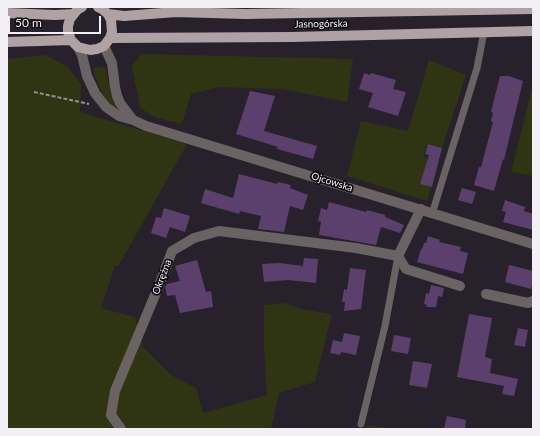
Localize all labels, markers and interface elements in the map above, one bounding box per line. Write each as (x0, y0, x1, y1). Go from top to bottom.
scale bar (10, 8, 103, 34)
text: 50 m (15, 15, 42, 30)
street label: Jasnogórska (294, 18, 348, 30)
street label: Ojcowska (310, 170, 354, 194)
street label: Okrężna (150, 258, 174, 296)

